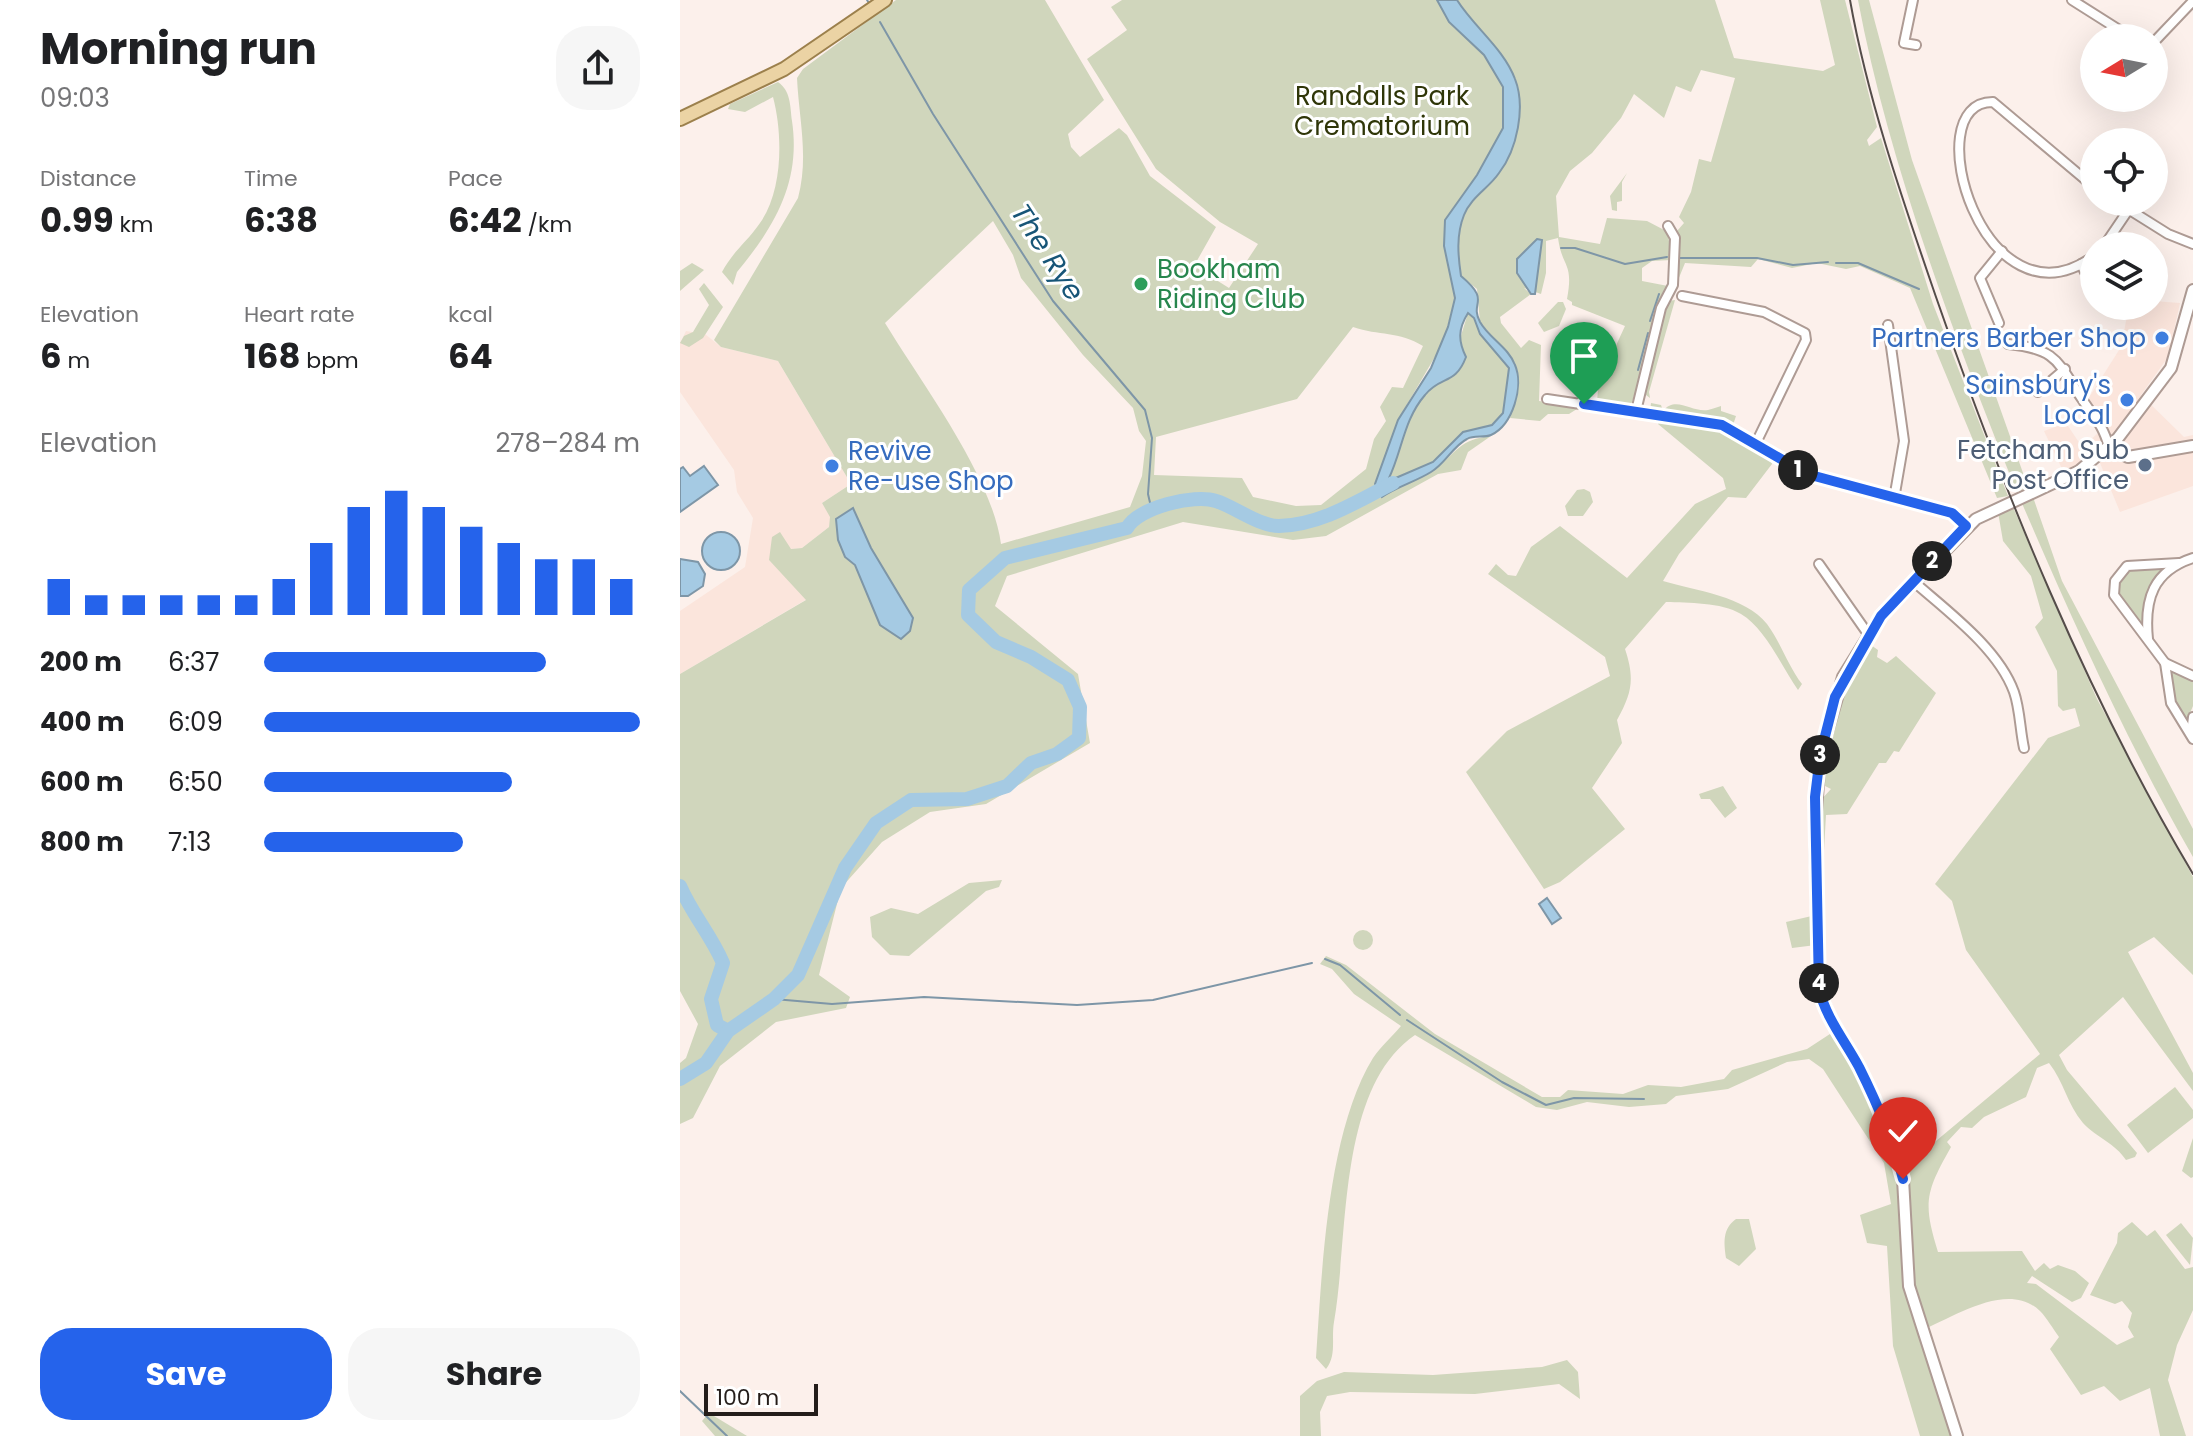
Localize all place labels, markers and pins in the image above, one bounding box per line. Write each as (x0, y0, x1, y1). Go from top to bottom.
place label: Bookham Riding Club (1157, 251, 1305, 317)
marker: Bookham Riding Club (1132, 275, 1150, 293)
place label: Partners Barber Shop (1872, 320, 2146, 356)
pin (1550, 322, 1618, 404)
marker: Partners Barber Shop (2153, 329, 2171, 347)
place label: Sainsbury's Local (1965, 367, 2111, 433)
marker: Sainsbury's Local (2118, 391, 2136, 409)
place label: Fetcham Sub Post Office (1957, 432, 2129, 498)
place label: Revive Re-use Shop (848, 433, 1014, 499)
pin: 1 (1778, 450, 1818, 490)
marker: Fetcham Sub Post Office (2136, 456, 2154, 474)
marker: Revive Re-use Shop (823, 457, 841, 475)
pin: 2 (1912, 541, 1952, 581)
pin: 3 (1800, 735, 1840, 775)
pin: 4 (1799, 963, 1839, 1003)
pin (1869, 1097, 1937, 1179)

